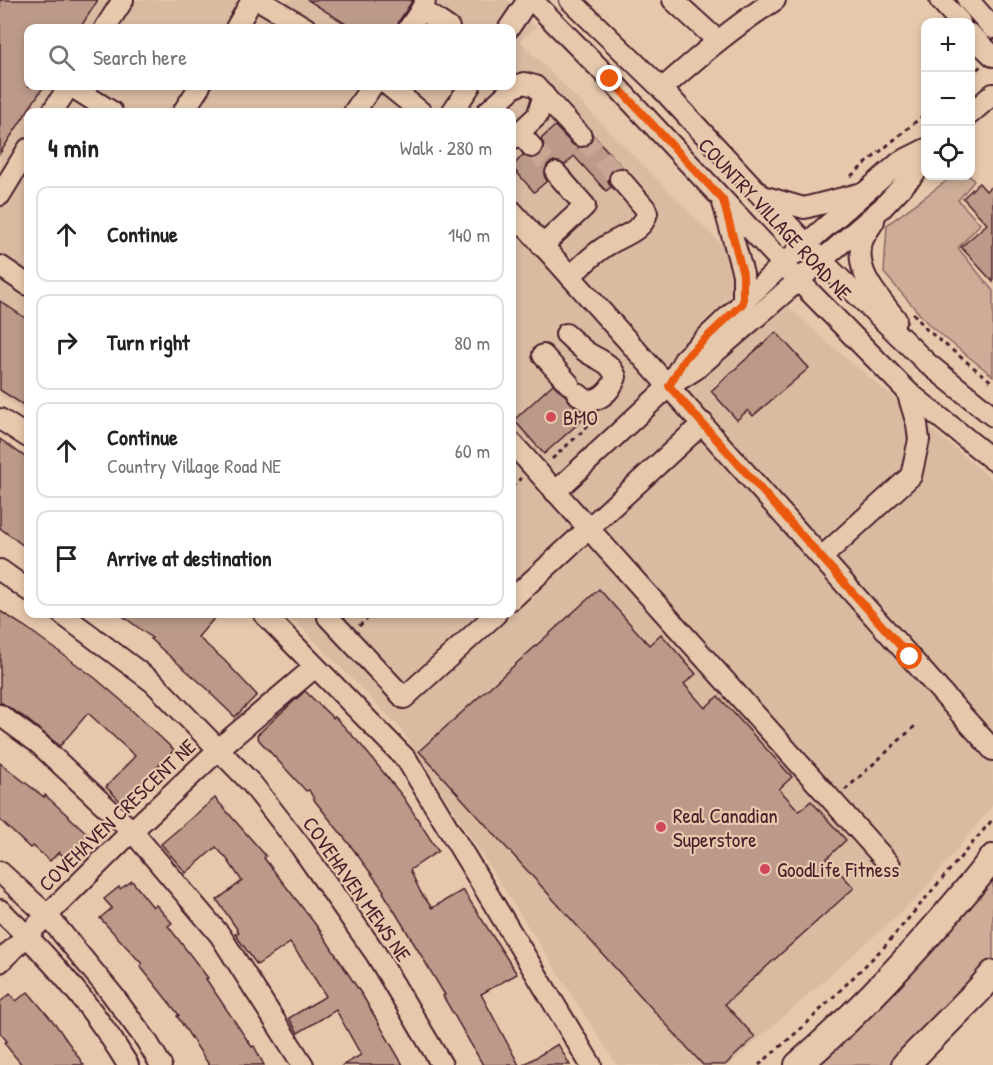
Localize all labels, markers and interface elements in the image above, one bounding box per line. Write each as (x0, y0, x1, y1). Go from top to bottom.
map controls (921, 18, 975, 180)
button: + (921, 18, 975, 72)
search box (24, 24, 516, 90)
icon: search (45, 41, 78, 74)
text: Search here (93, 42, 187, 72)
route end (596, 65, 622, 91)
button: − (921, 72, 975, 126)
button: locate (921, 126, 975, 180)
text: 4 min (48, 130, 99, 165)
street label: COUNTRY VILLAGE ROAD NE (692, 131, 858, 307)
text: Walk · 280 m (400, 134, 492, 161)
icon: ahead (50, 218, 83, 251)
text: Continue (107, 219, 178, 249)
text: 140 m (448, 221, 490, 248)
icon: right (50, 326, 83, 359)
text: Turn right (107, 327, 190, 357)
text: 80 m (454, 329, 490, 356)
place label: BMO (563, 403, 598, 432)
marker: BMO (544, 410, 558, 424)
text: Continue (107, 422, 178, 452)
icon: ahead (50, 434, 83, 467)
text: 60 m (455, 437, 490, 464)
text: Country Village Road NE (107, 452, 281, 479)
icon: arrive (50, 542, 83, 575)
text: Arrive at destination (107, 543, 272, 573)
route start (896, 643, 922, 669)
street label: COVEHAVEN CRESCENT NE (32, 732, 202, 898)
place label: Real Canadian Superstore (673, 801, 778, 854)
street label: COVEHAVEN MEWS NE (296, 811, 418, 967)
marker: Real Canadian Superstore (654, 820, 668, 834)
place label: GoodLife Fitness (777, 855, 899, 884)
marker: GoodLife Fitness (758, 862, 772, 876)

